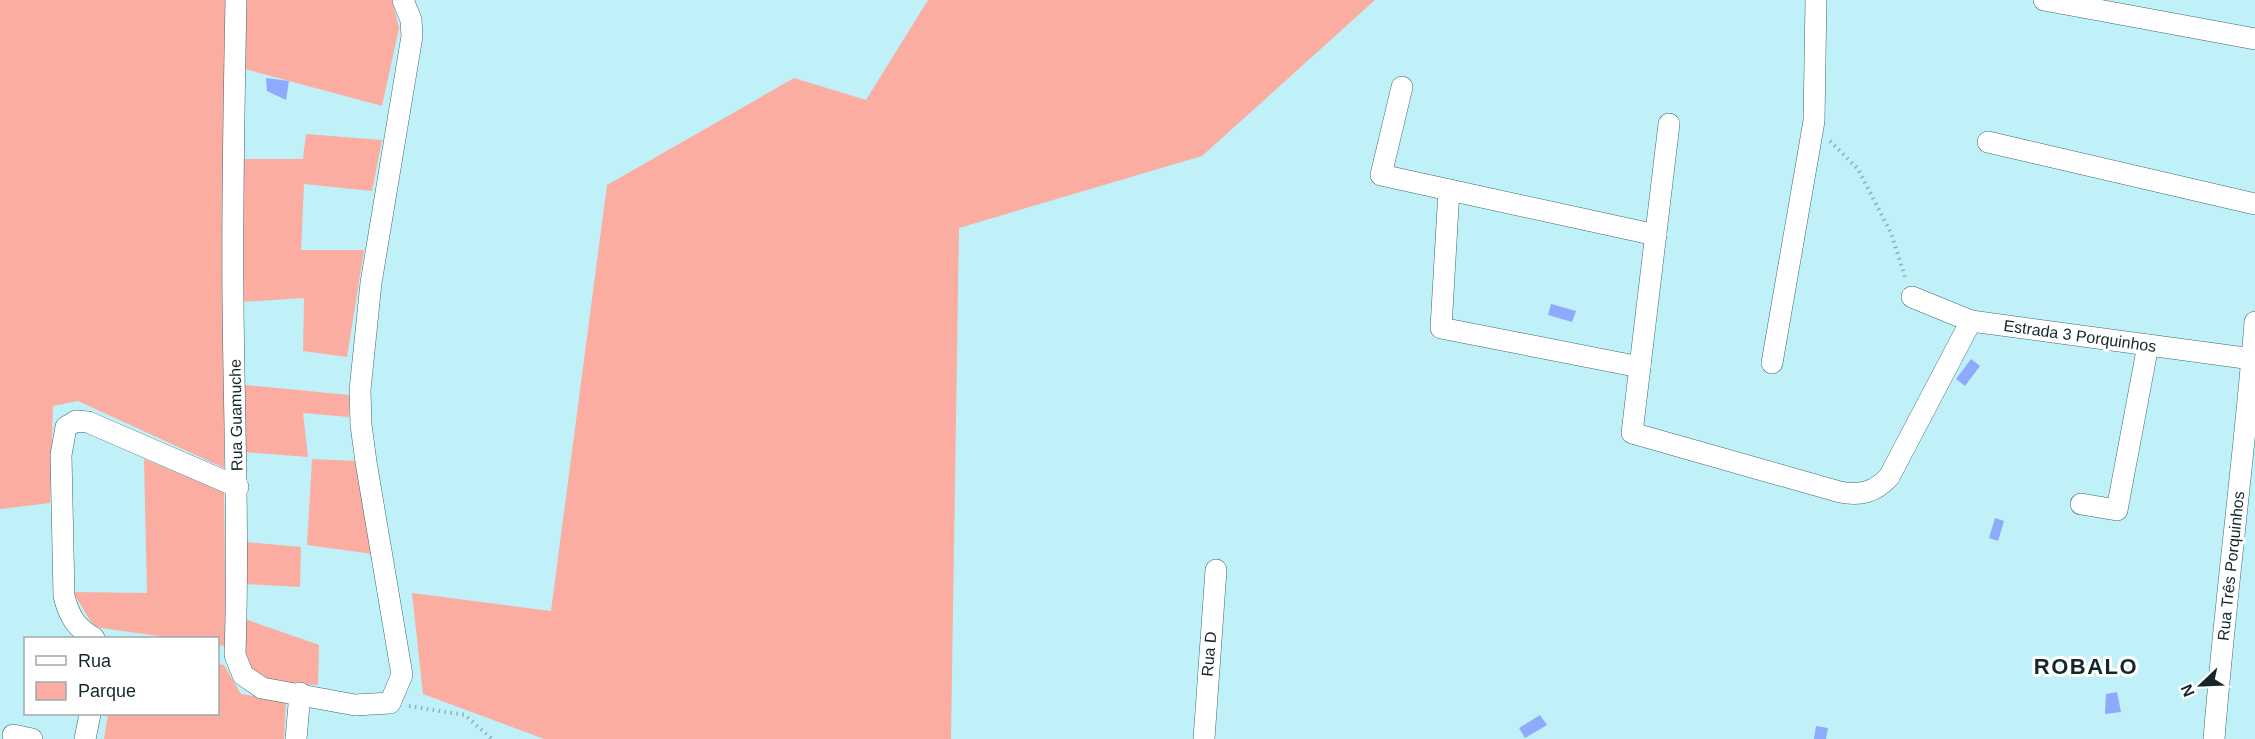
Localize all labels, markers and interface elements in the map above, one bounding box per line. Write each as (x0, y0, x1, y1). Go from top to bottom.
street label: Estrada 3 Porquinhos (2003, 317, 2157, 355)
street label: Rua Guamuche (227, 359, 245, 471)
street label: Rua Três Porquinhos (2215, 490, 2247, 642)
street label: Rua D (1199, 631, 1219, 677)
legend (24, 637, 219, 715)
text: Rua (78, 651, 112, 671)
district label: ROBALO (2034, 654, 2138, 679)
north arrow (2171, 655, 2231, 715)
text: Parque (78, 681, 136, 701)
text: N (2178, 682, 2198, 699)

